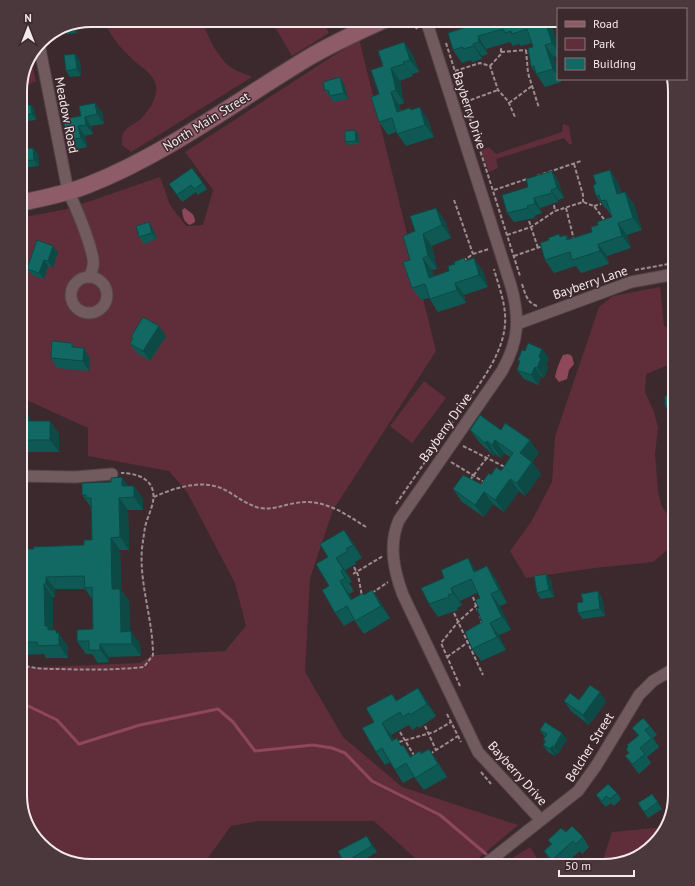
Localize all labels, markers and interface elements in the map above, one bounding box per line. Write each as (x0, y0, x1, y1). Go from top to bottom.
north arrow (8, 8, 48, 48)
legend (557, 8, 687, 80)
text: N (24, 11, 32, 25)
text: Road (593, 16, 618, 31)
text: Park (593, 36, 615, 51)
text: Building (593, 56, 636, 71)
street label: Bayberry Drive (449, 69, 490, 151)
street label: Meadow Road (51, 75, 82, 155)
street label: North Main Street (160, 88, 253, 155)
street label: Bayberry Lane (550, 262, 630, 303)
street label: Bayberry Drive (415, 389, 476, 465)
street label: Belcher Street (561, 709, 618, 785)
street label: Bayberry Drive (484, 738, 551, 809)
scale bar (559, 852, 634, 878)
text: 50 m (565, 858, 591, 873)

